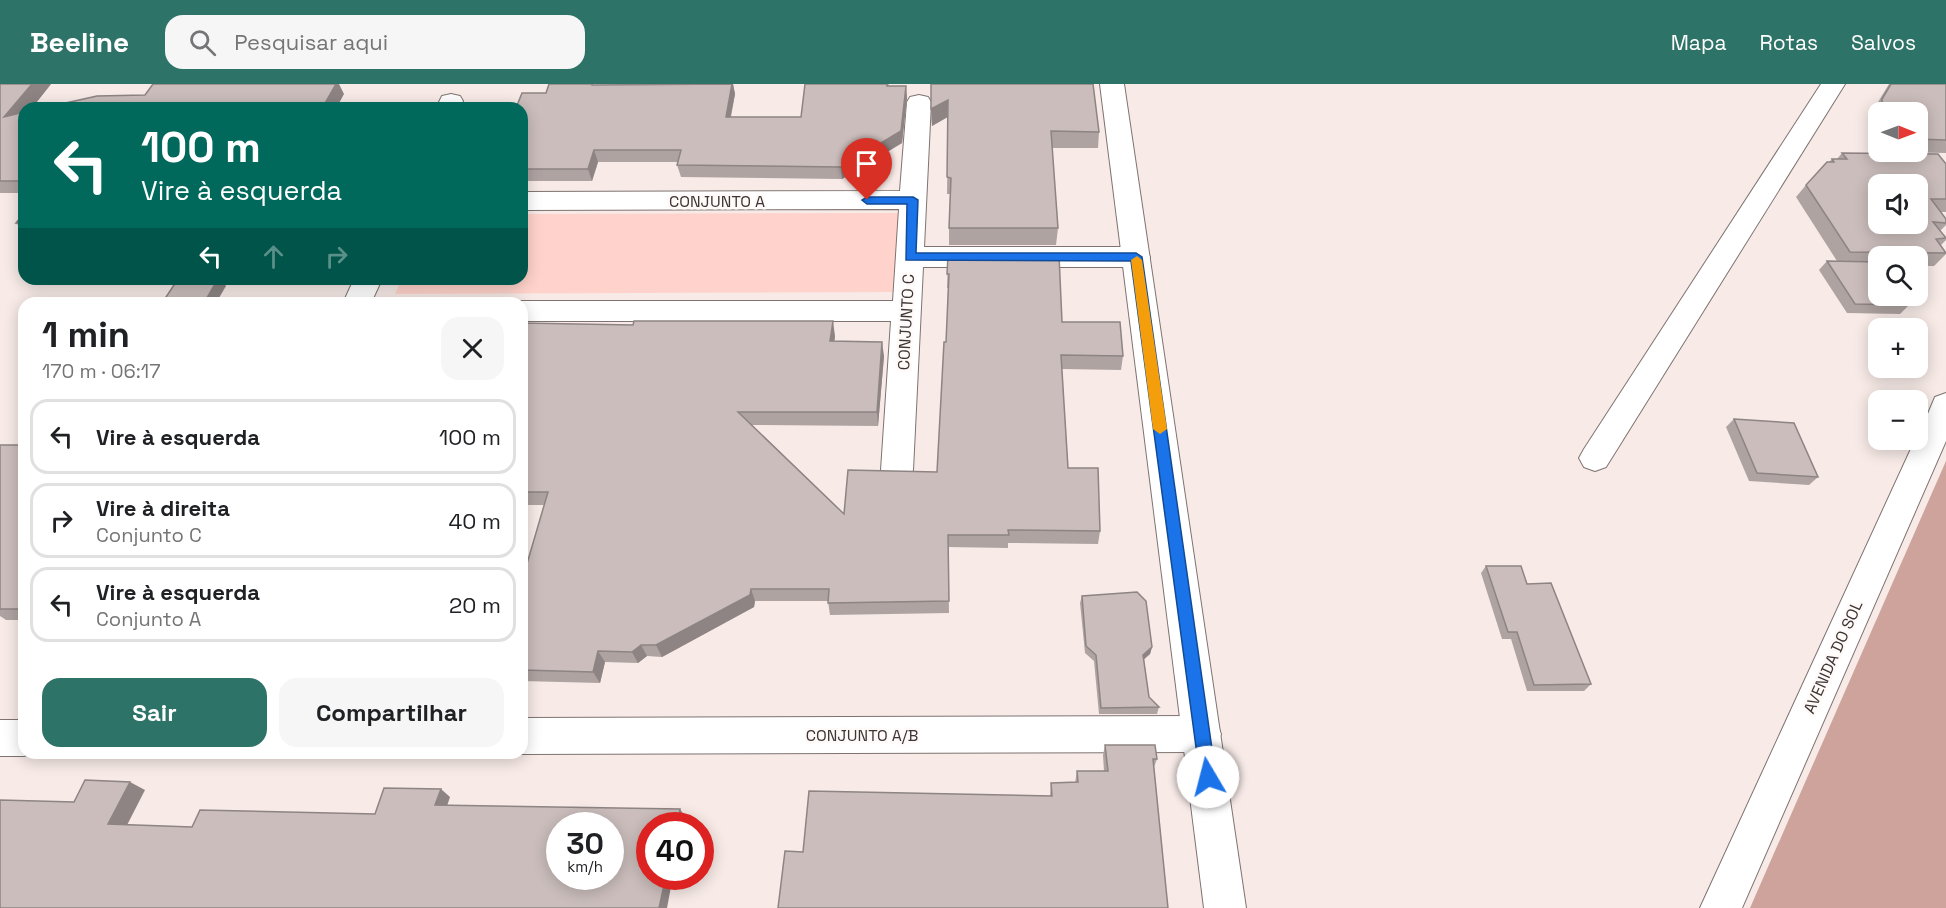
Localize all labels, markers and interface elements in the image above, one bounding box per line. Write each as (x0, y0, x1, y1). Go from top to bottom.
search box (165, 15, 585, 69)
text: Beeline (30, 24, 129, 60)
icon: search (186, 26, 219, 59)
text: Pesquisar aqui (234, 28, 388, 56)
text: Mapa (1671, 29, 1726, 56)
text: Rotas (1759, 29, 1818, 56)
text: Salvos (1851, 29, 1916, 56)
north arrow (1868, 102, 1928, 162)
map controls (1868, 102, 1928, 450)
text: 100 m (141, 121, 261, 174)
icon: left (42, 126, 120, 204)
pin (841, 138, 892, 200)
icon: arrive (850, 147, 883, 180)
text: Vire à esquerda (141, 173, 342, 208)
button: sound (1868, 174, 1928, 234)
street label: CONJUNTO A (669, 191, 765, 212)
icon: left (194, 240, 227, 273)
icon: ahead (257, 240, 290, 273)
icon: right (320, 240, 353, 273)
button: search (1868, 246, 1928, 306)
street label: CONJUNTO C (893, 273, 919, 371)
text: 1 min (42, 312, 130, 358)
button: close (441, 317, 504, 380)
button: + (1868, 318, 1928, 378)
text: 170 m · 06:17 (42, 358, 160, 384)
button: − (1868, 390, 1928, 450)
icon: left (45, 420, 78, 453)
text: Vire à esquerda (96, 423, 260, 451)
text: 100 m (439, 423, 501, 451)
text: Vire à direita (96, 494, 230, 522)
icon: right (45, 504, 78, 537)
text: 40 m (449, 507, 501, 535)
text: Conjunto C (96, 522, 202, 548)
text: Vire à esquerda (96, 578, 260, 606)
icon: left (45, 588, 78, 621)
text: 20 m (449, 591, 501, 619)
street label: AVENIDA DO SOL (1799, 597, 1867, 717)
text: Conjunto A (96, 606, 201, 632)
button: Sair (42, 678, 267, 747)
button: Compartilhar (279, 678, 504, 747)
street label: CONJUNTO A/B (806, 725, 918, 746)
position arrow (1176, 745, 1240, 809)
speed limit sign: 40 (636, 812, 714, 890)
text: 30 (566, 824, 604, 863)
text: km/h (567, 857, 603, 876)

